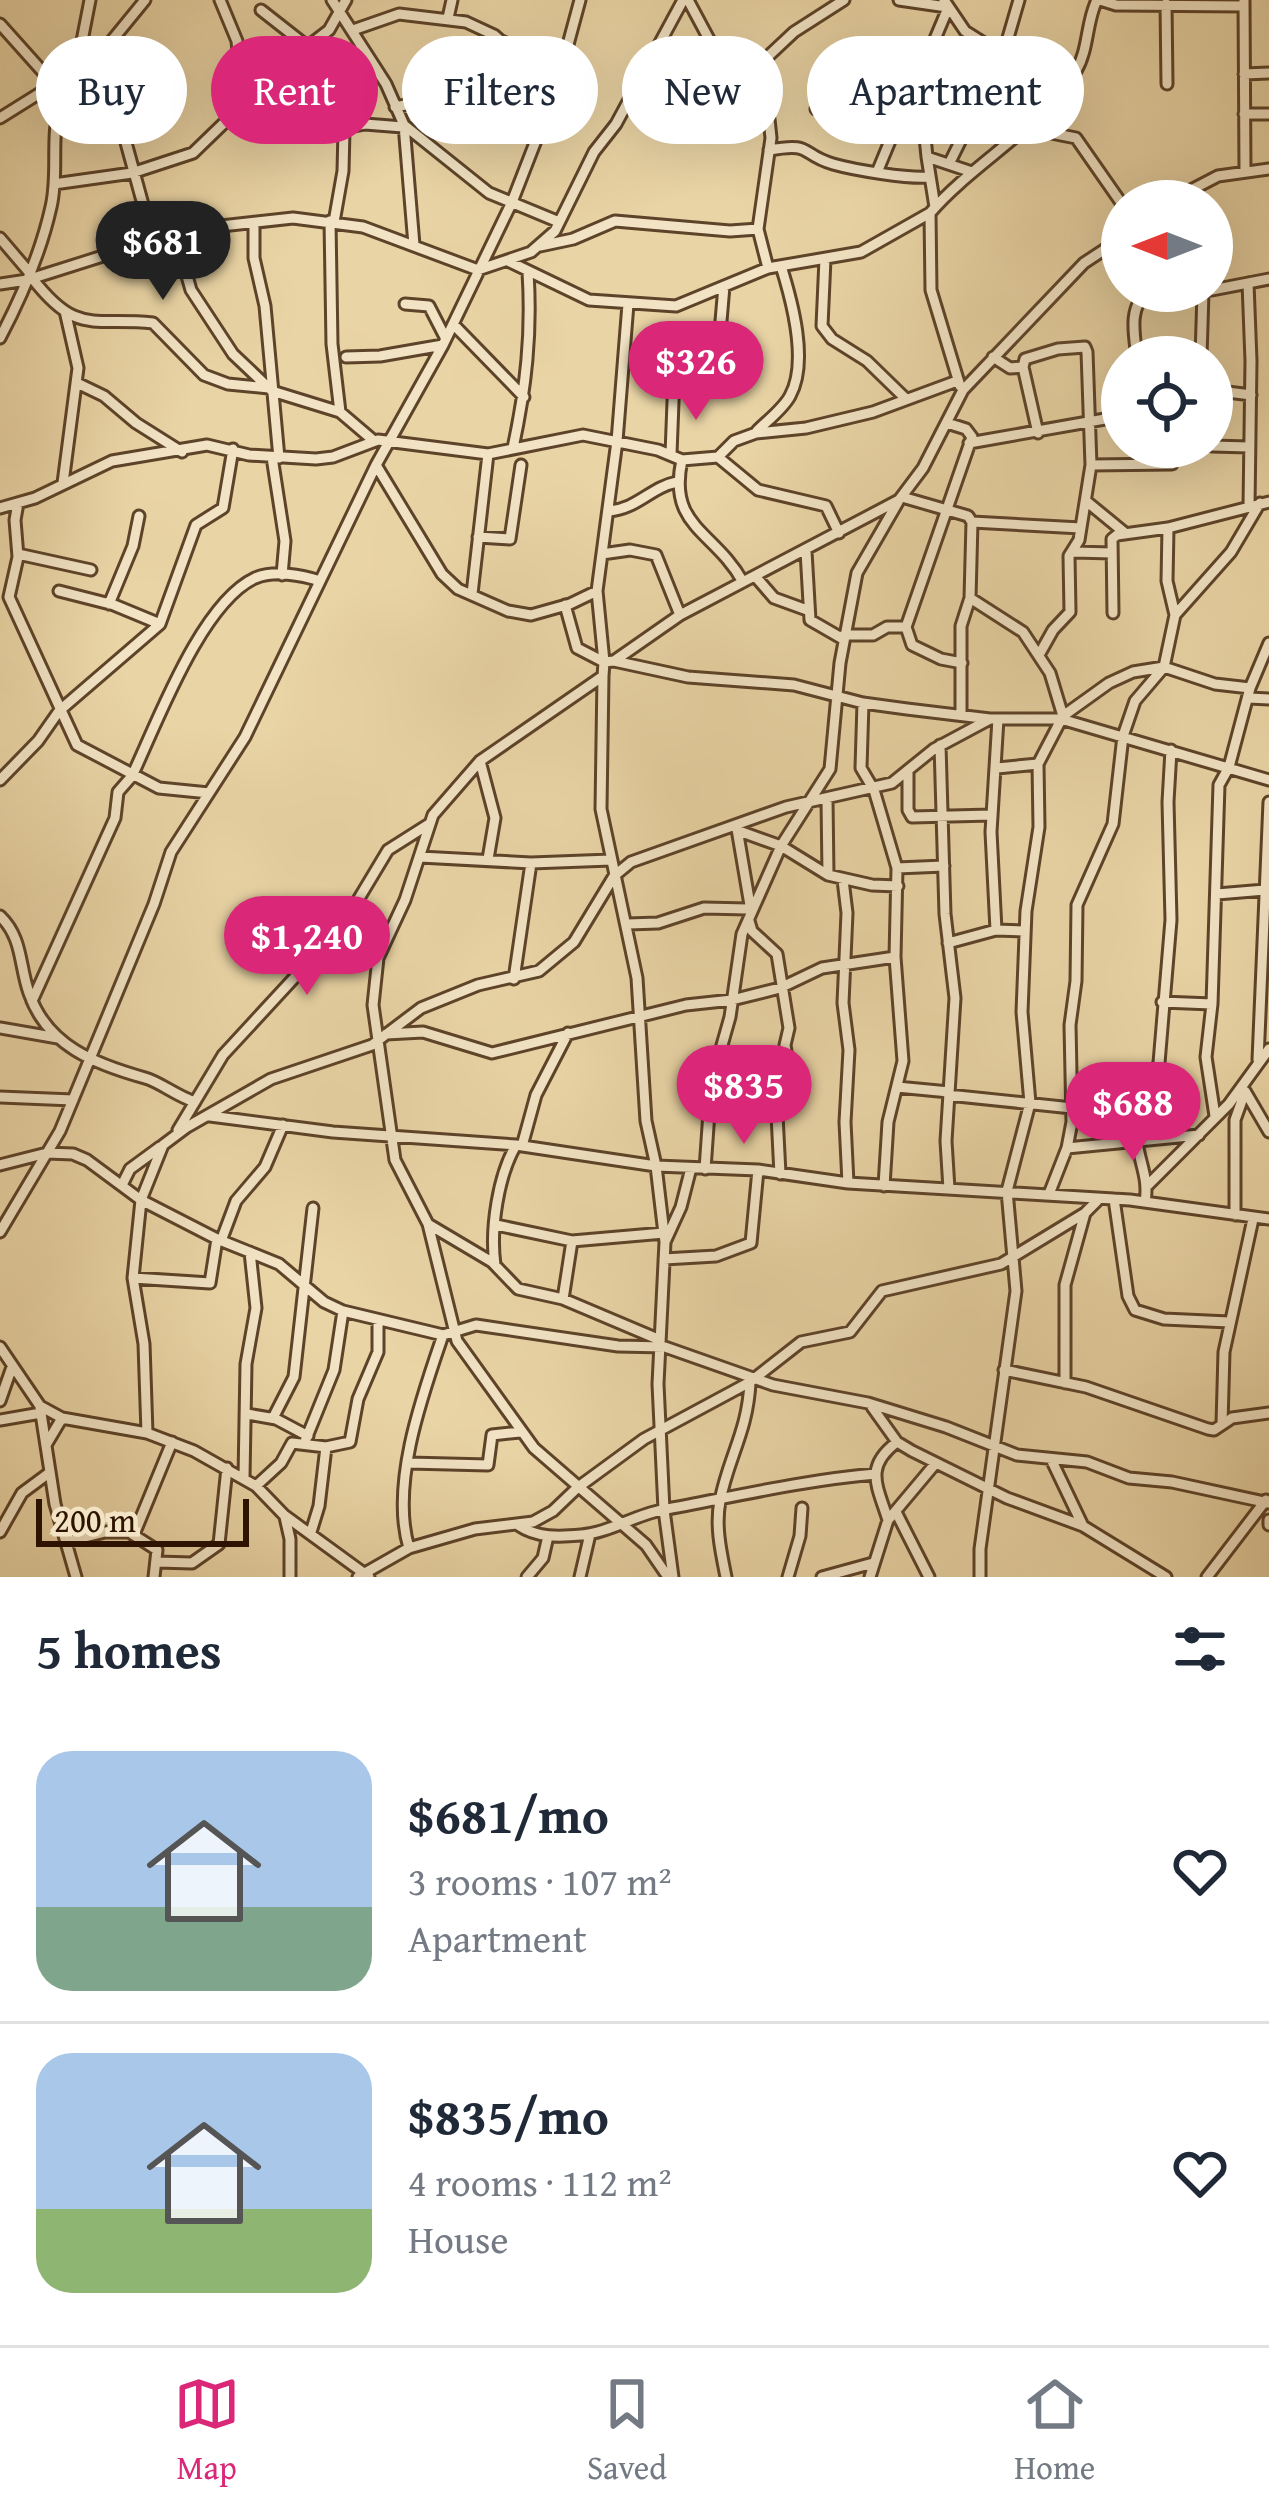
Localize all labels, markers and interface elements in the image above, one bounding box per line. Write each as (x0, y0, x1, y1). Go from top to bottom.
chip: Buy (36, 36, 187, 144)
chip: Rent (211, 36, 378, 144)
chip: Filters (402, 36, 598, 144)
chip: New (622, 36, 783, 144)
chip: Apartment (807, 36, 1084, 144)
north arrow (1101, 180, 1233, 312)
map controls (1101, 180, 1233, 468)
pin: $681 (92, 201, 234, 303)
text: $681 (123, 211, 203, 268)
pin: $326 (625, 321, 767, 423)
text: $326 (656, 331, 736, 388)
button: locate (1101, 336, 1233, 468)
pin: $1,240 (209, 896, 405, 998)
text: $1,240 (251, 906, 363, 963)
pin: $835 (673, 1045, 815, 1147)
text: $835 (704, 1055, 784, 1112)
pin: $688 (1062, 1062, 1204, 1164)
text: $688 (1093, 1072, 1173, 1129)
scale bar (36, 1493, 249, 1546)
text: 200 m (54, 1496, 136, 1544)
text: 5 homes (36, 1612, 222, 1687)
icon: filters (1167, 1616, 1233, 1682)
text: $681/mo (408, 1777, 609, 1852)
icon: home (132, 1799, 276, 1943)
icon: heart (1167, 1838, 1233, 1904)
text: 3 rooms · 107 m² (408, 1852, 672, 1909)
text: Apartment (408, 1909, 587, 1966)
text: $835/mo (408, 2078, 609, 2153)
icon: home (132, 2101, 276, 2245)
icon: heart (1167, 2140, 1233, 2206)
text: 4 rooms · 112 m² (408, 2153, 672, 2210)
text: House (408, 2210, 509, 2267)
tab: Map (174, 2371, 240, 2491)
tab: Saved (587, 2371, 667, 2491)
tab: Home (1014, 2371, 1095, 2491)

